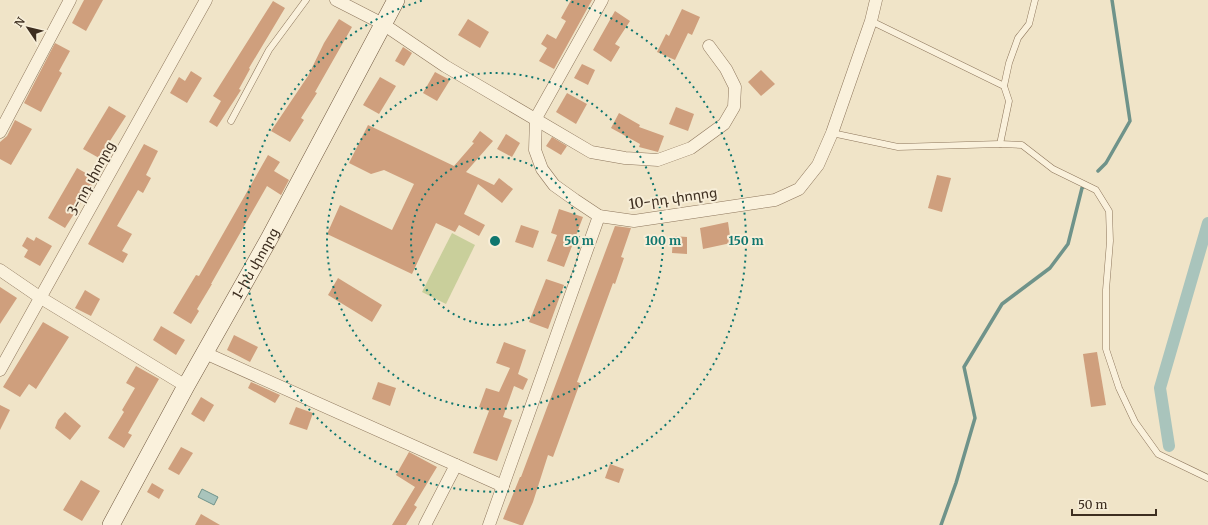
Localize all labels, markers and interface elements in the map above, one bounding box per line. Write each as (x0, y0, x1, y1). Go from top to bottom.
north arrow (8, 8, 48, 48)
text: N (12, 14, 28, 30)
street label: 3-րդ փողոց (63, 138, 119, 218)
street label: 10-րդ փողոց (628, 183, 718, 213)
street label: 1-ին փողոց (228, 224, 283, 302)
text: 50 m (564, 233, 594, 248)
text: 100 m (645, 233, 681, 248)
text: 150 m (729, 233, 764, 248)
centre of rings (488, 234, 502, 248)
scale bar (1072, 491, 1156, 517)
text: 50 m (1078, 497, 1107, 512)

